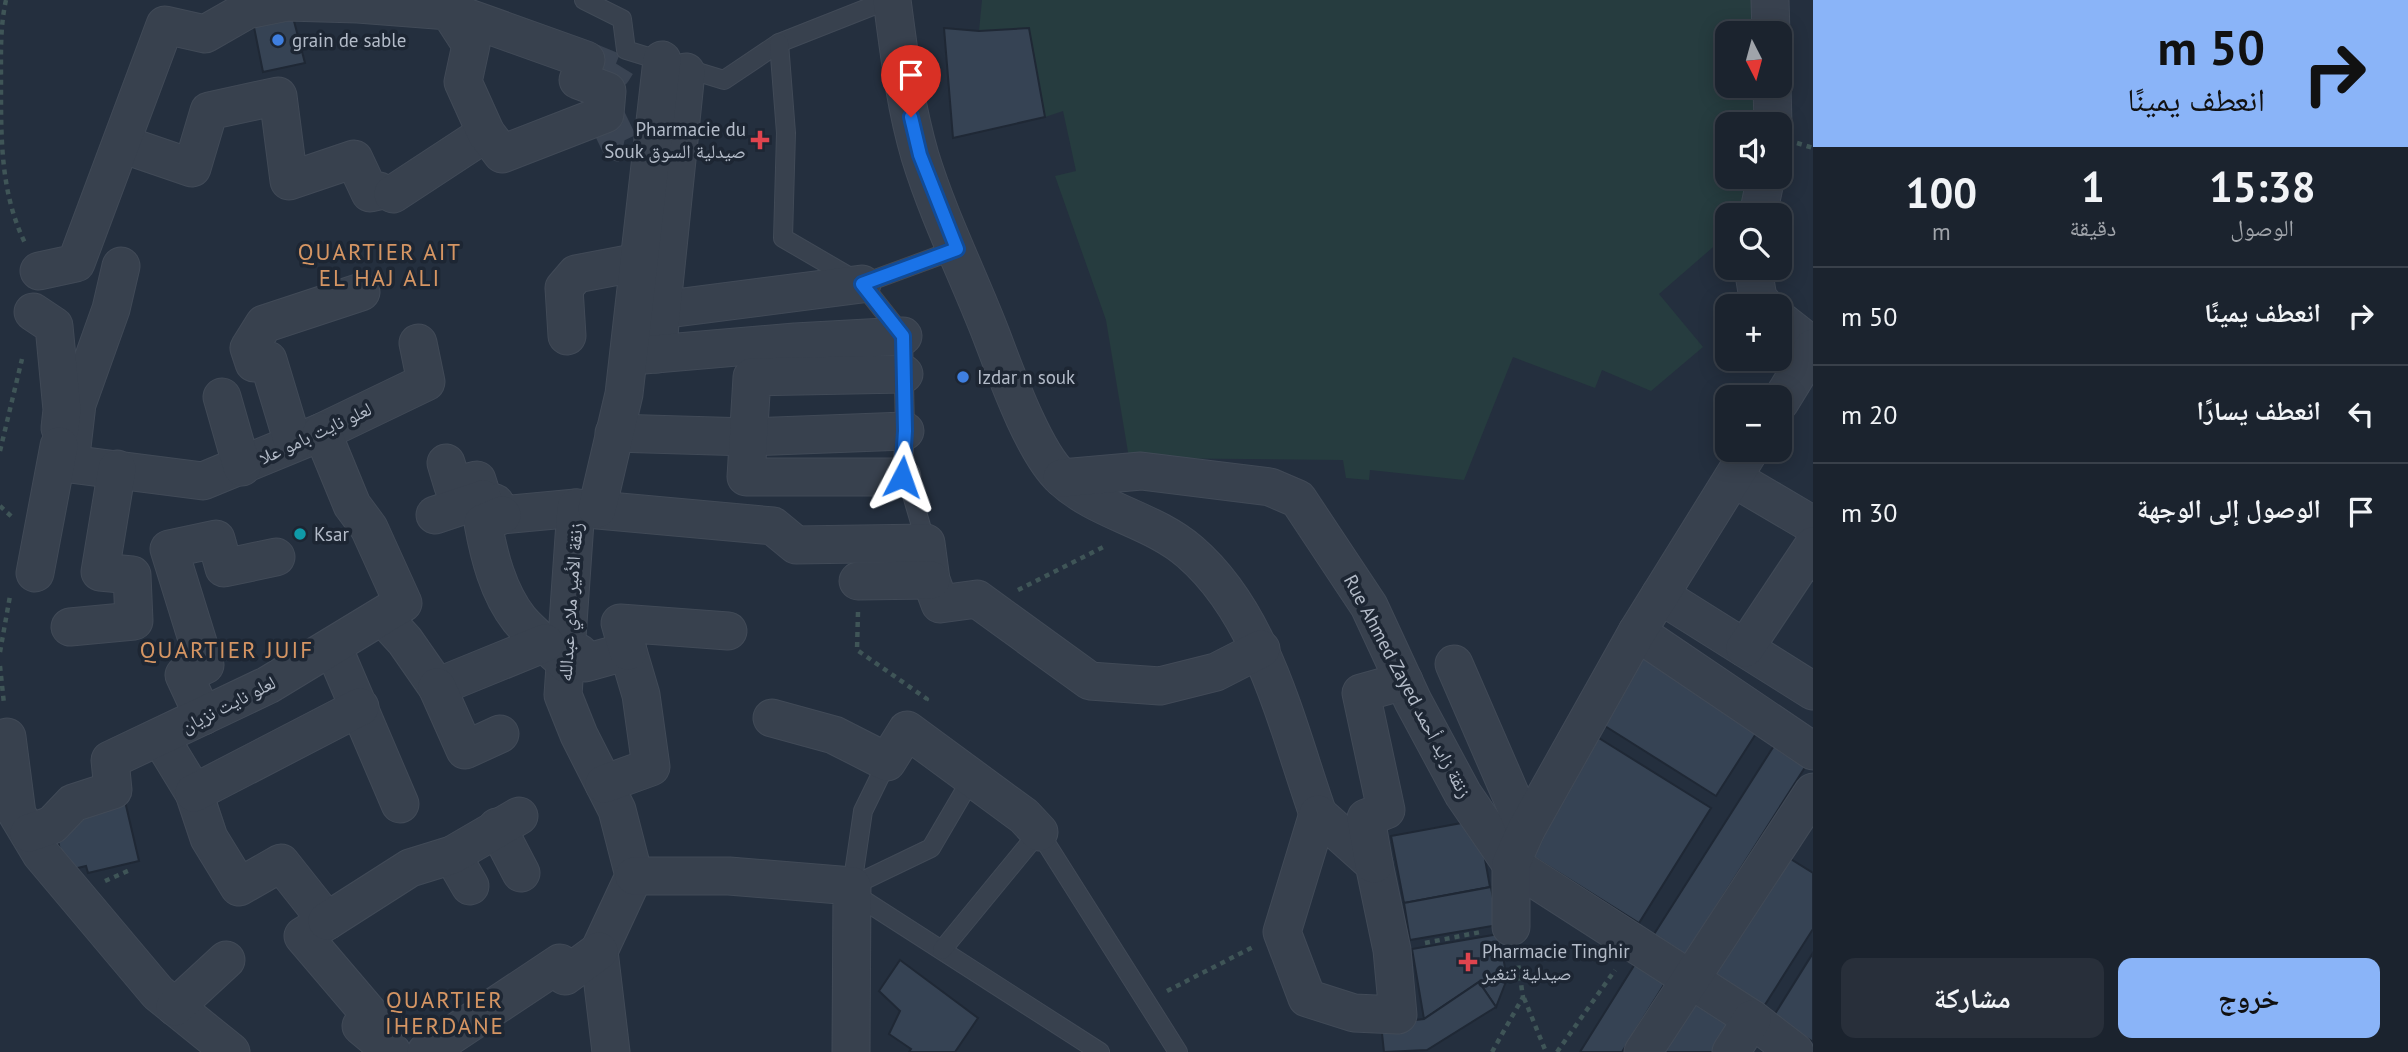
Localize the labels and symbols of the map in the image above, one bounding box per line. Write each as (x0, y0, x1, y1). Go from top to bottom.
north arrow (1715, 21, 1792, 98)
place label: grain de sable (292, 28, 406, 52)
marker: grain de sable (270, 32, 286, 48)
pin (881, 45, 941, 117)
place label: Pharmacie du Souk صيدلية السوق (604, 117, 746, 163)
marker: Pharmacie du Souk صيدلية السوق (752, 132, 768, 148)
district label: QUARTIER AIT EL HAJ ALI (298, 237, 462, 292)
place label: Izdar n souk (977, 365, 1075, 389)
marker: Izdar n souk (955, 369, 971, 385)
street label: لعلو نايت بامو علا (255, 396, 375, 470)
position arrow (865, 440, 939, 514)
place label: Ksar (314, 522, 349, 546)
street label: زنقة الأمير ملاي عبدالله (552, 522, 591, 683)
marker: Ksar (292, 526, 308, 542)
street label: Rue Ahmed Zayed زنقة زايد أحمد (1339, 570, 1477, 802)
district label: QUARTIER JUIF (140, 635, 314, 664)
street label: لعلو نايت نزيان (177, 670, 279, 738)
place label: Pharmacie Tinghir صيدلية تنغير (1481, 939, 1630, 985)
marker: Pharmacie Tinghir صيدلية تنغير (1460, 954, 1476, 970)
district label: QUARTIER IHERDANE (385, 985, 505, 1040)

